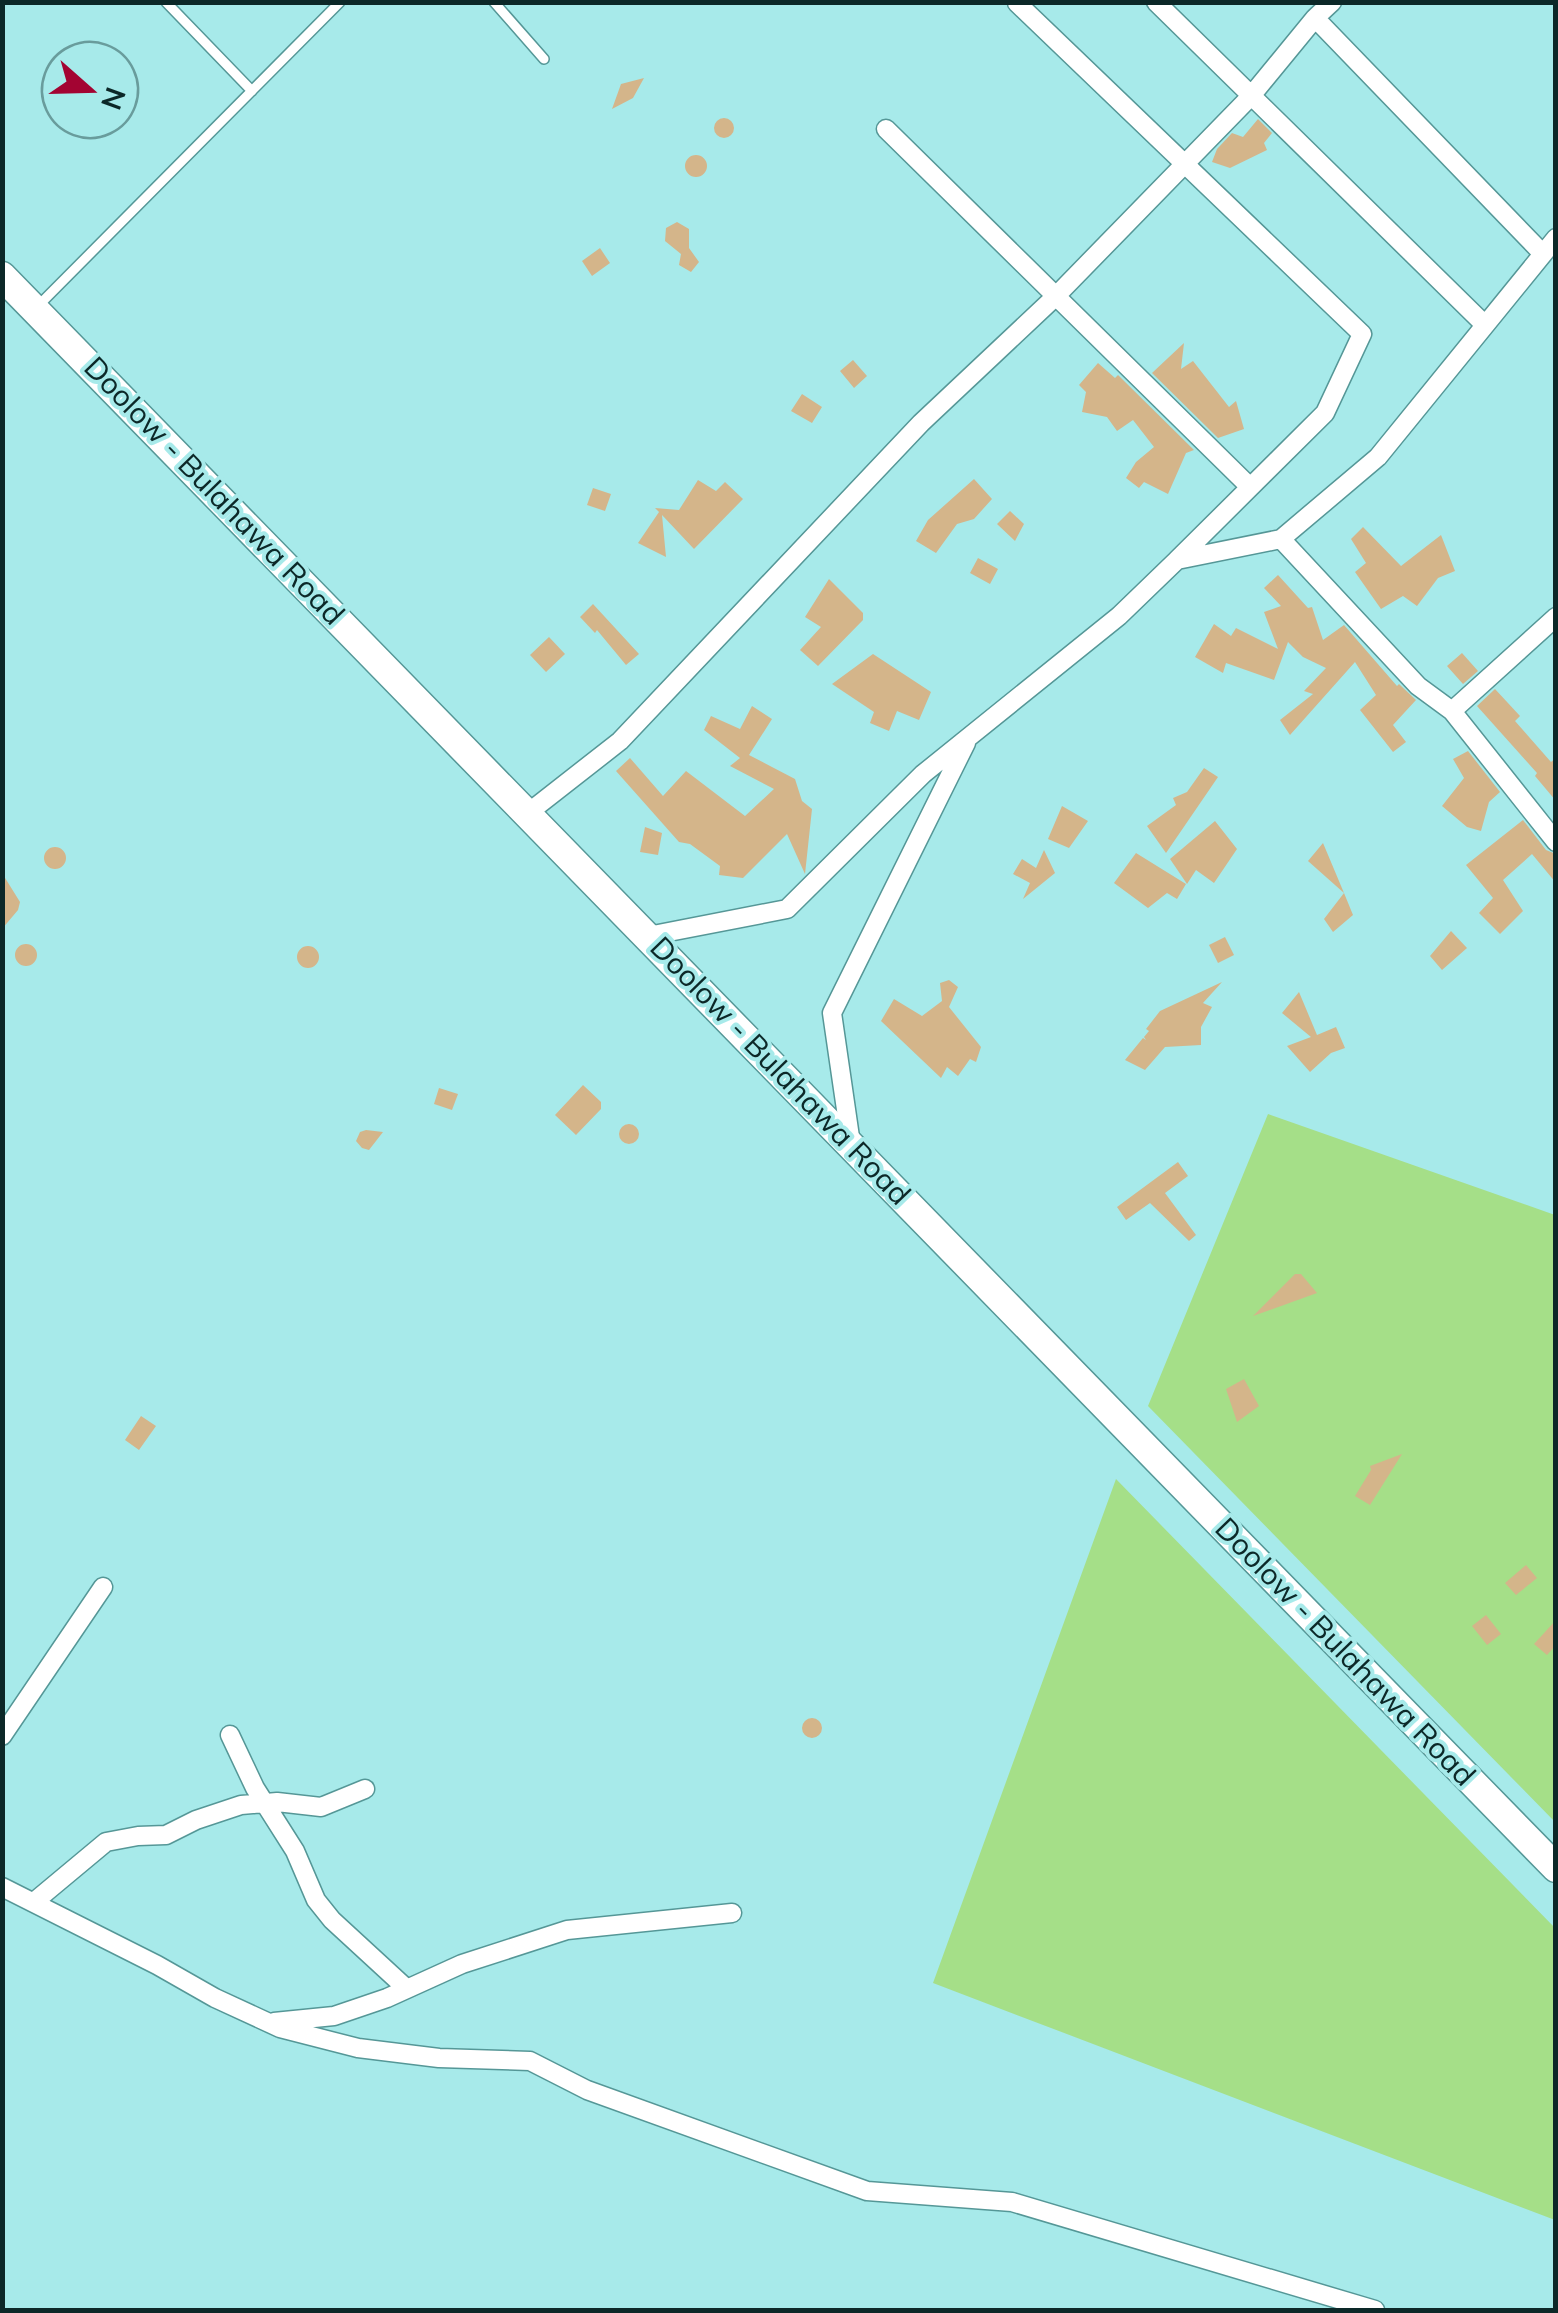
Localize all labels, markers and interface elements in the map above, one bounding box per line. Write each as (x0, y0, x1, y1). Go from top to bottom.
north arrow (40, 40, 140, 140)
text: N (94, 83, 134, 115)
street label: Doolow - Bulahawa Road (76, 348, 353, 633)
street label: Doolow - Bulahawa Road (642, 928, 919, 1213)
street label: Doolow - Bulahawa Road (1207, 1509, 1484, 1794)

